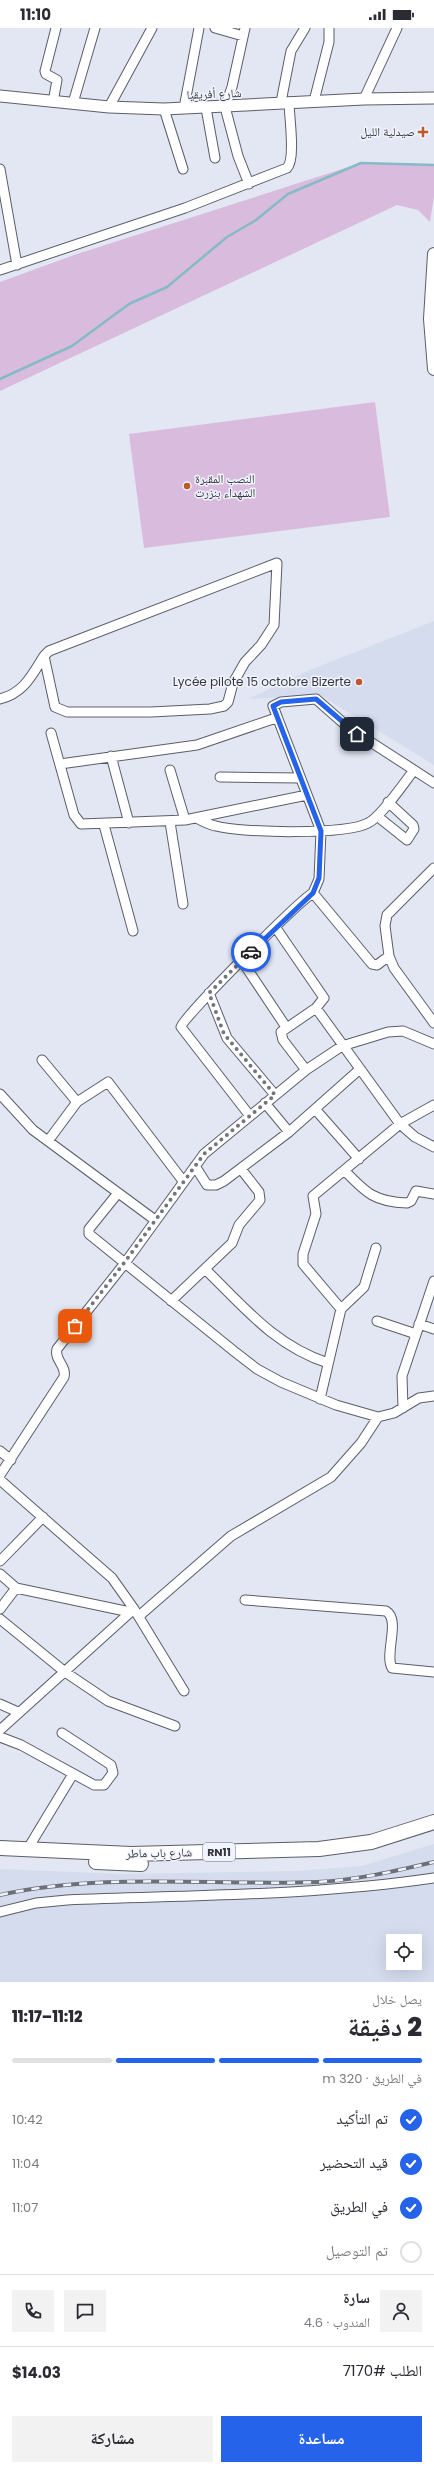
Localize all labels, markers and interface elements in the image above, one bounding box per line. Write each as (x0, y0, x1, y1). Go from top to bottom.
text: 11:10 (20, 4, 51, 25)
street label: شارع أفريقيا (186, 84, 242, 103)
place label: صيدلية الليل (360, 123, 415, 140)
marker: صيدلية الليل (418, 127, 428, 137)
place label: النصب المقبرة الشهداء بنزرت (195, 470, 256, 501)
marker: النصب المقبرة الشهداء بنزرت (182, 481, 192, 491)
place label: Lycée pilote 15 octobre Bizerte (173, 673, 351, 690)
marker: Lycée pilote 15 octobre Bizerte (354, 677, 364, 687)
pin (340, 717, 374, 751)
icon: home (346, 723, 368, 745)
courier (231, 932, 271, 972)
icon: car (240, 941, 262, 963)
pin (58, 1309, 92, 1343)
icon: bag (64, 1315, 86, 1337)
street label: شارع باب ماطر (125, 1843, 192, 1862)
road number: RN11 (203, 1843, 235, 1861)
map controls (386, 1934, 422, 1970)
button: locate (386, 1934, 422, 1970)
text: يصل خلال (372, 1990, 422, 2009)
text: 11:12–11:17 (12, 2006, 83, 2027)
text: 2 دقيقة (348, 2009, 422, 2045)
text: في الطريق · 320 m (322, 2069, 422, 2088)
text: تم التأكيد (336, 2108, 388, 2129)
icon: check (400, 2109, 422, 2131)
text: 10:42 (12, 2110, 43, 2129)
text: قيد التحضير (320, 2152, 388, 2173)
icon: check (400, 2153, 422, 2175)
text: 11:04 (12, 2154, 39, 2173)
text: في الطريق (330, 2196, 388, 2217)
icon: check (400, 2197, 422, 2219)
text: 11:07 (12, 2198, 38, 2217)
text: تم التوصيل (326, 2240, 388, 2261)
text: سارة (343, 2287, 370, 2308)
button: phone (12, 2290, 54, 2332)
button: chat (64, 2290, 106, 2332)
button: person (380, 2290, 422, 2332)
text: المندوب · 4.6 (304, 2313, 370, 2332)
text: الطلب #7170 (343, 2360, 422, 2381)
text: $14.03 (12, 2362, 61, 2383)
button: مشاركة (12, 2416, 213, 2462)
button: مساعدة (221, 2416, 422, 2462)

